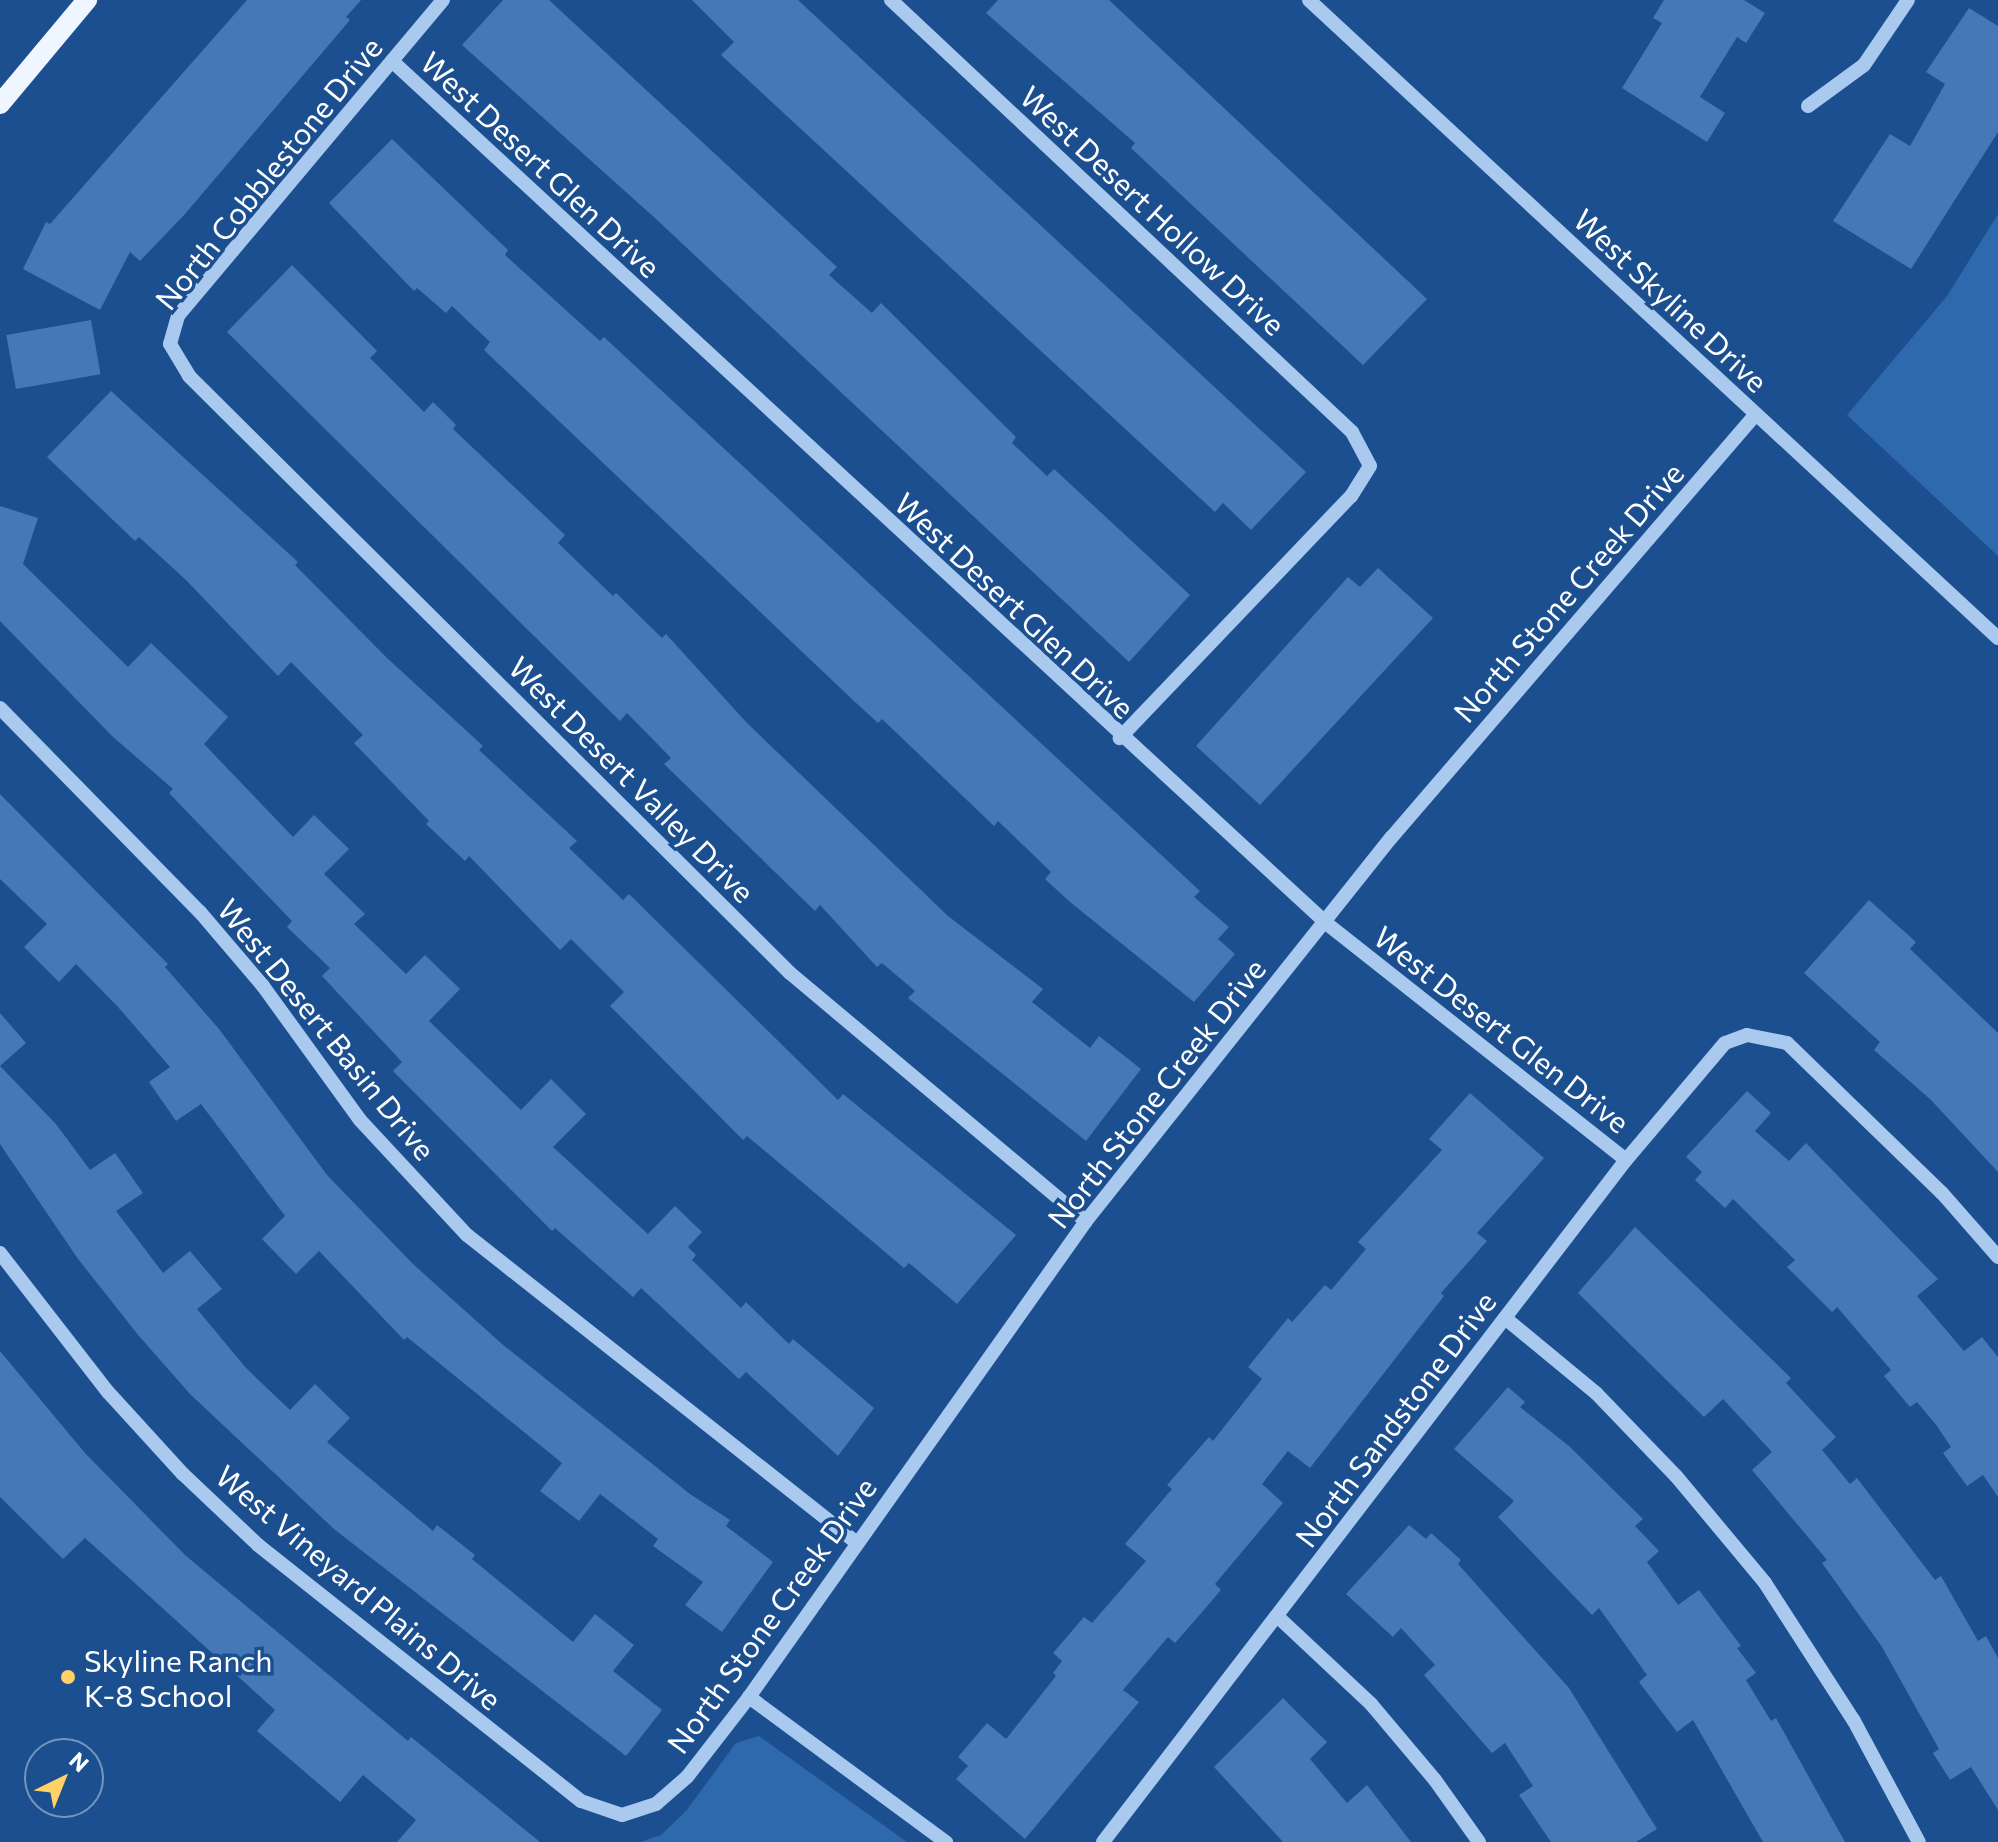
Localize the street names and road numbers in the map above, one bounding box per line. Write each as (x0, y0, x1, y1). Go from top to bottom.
street label: North Cobblestone Drive (147, 30, 389, 316)
street label: West Desert Glen Drive (414, 44, 668, 284)
street label: West Desert Hollow Drive (1013, 78, 1293, 342)
street label: West Skyline Drive (1567, 201, 1775, 399)
street label: North Stone Creek Drive (1446, 455, 1690, 729)
street label: West Desert Glen Drive (888, 485, 1142, 725)
street label: West Desert Valley Drive (502, 649, 762, 909)
street label: West Desert Basin Drive (211, 891, 443, 1167)
street label: West Desert Glen Drive (1367, 918, 1637, 1140)
street label: North Stone Creek Drive (1040, 951, 1272, 1235)
street label: North Sandstone Drive (1287, 1284, 1503, 1554)
street label: West Vineyard Plains Drive (209, 1457, 509, 1717)
street label: North Stone Creek Drive (659, 1470, 883, 1760)

